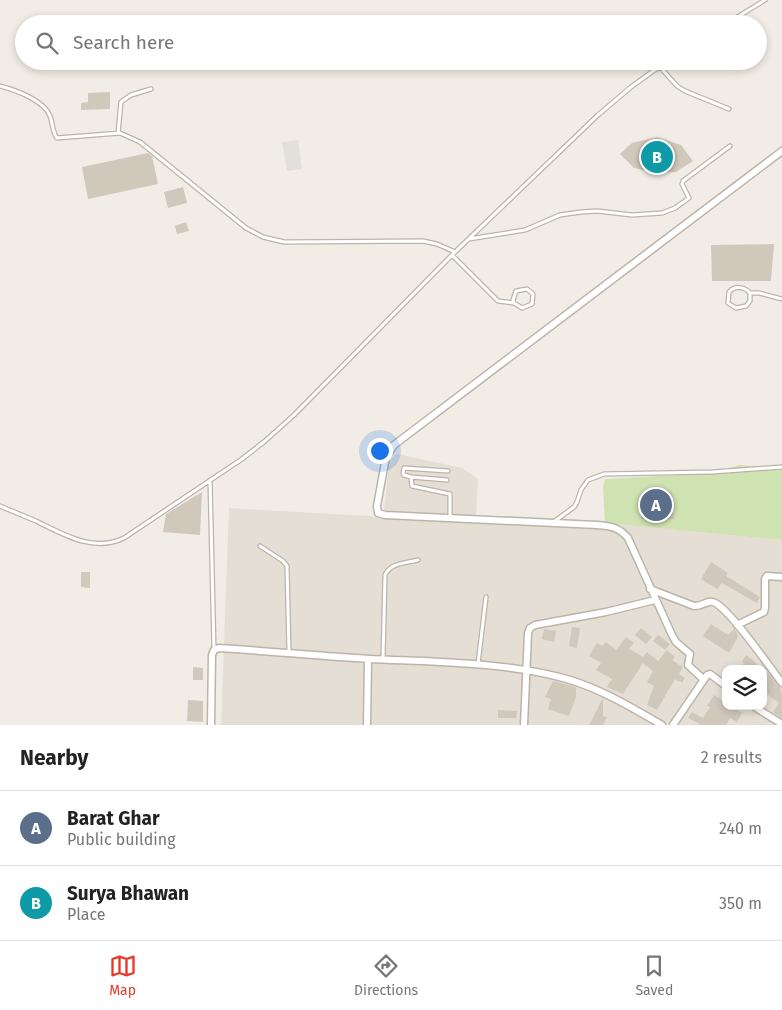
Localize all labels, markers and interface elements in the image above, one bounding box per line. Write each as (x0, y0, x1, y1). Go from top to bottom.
search box (15, 15, 767, 70)
icon: search (33, 29, 61, 57)
text: Search here (73, 31, 174, 54)
pin: B (641, 138, 673, 176)
your location (367, 438, 393, 464)
pin: A (640, 486, 672, 524)
map controls (722, 665, 767, 710)
button: layers (722, 665, 767, 710)
text: Nearby (20, 745, 88, 771)
text: 2 results (701, 748, 762, 767)
text: Barat Ghar (67, 807, 160, 830)
text: A (31, 819, 41, 838)
text: 240 m (719, 819, 762, 838)
text: Public building (67, 830, 175, 849)
text: Surya Bhawan (67, 882, 189, 905)
text: B (31, 894, 41, 913)
text: 350 m (719, 894, 762, 913)
text: Place (67, 905, 106, 924)
tab: Map (109, 952, 137, 999)
tab: Directions (354, 952, 418, 999)
tab: Saved (635, 952, 673, 999)

